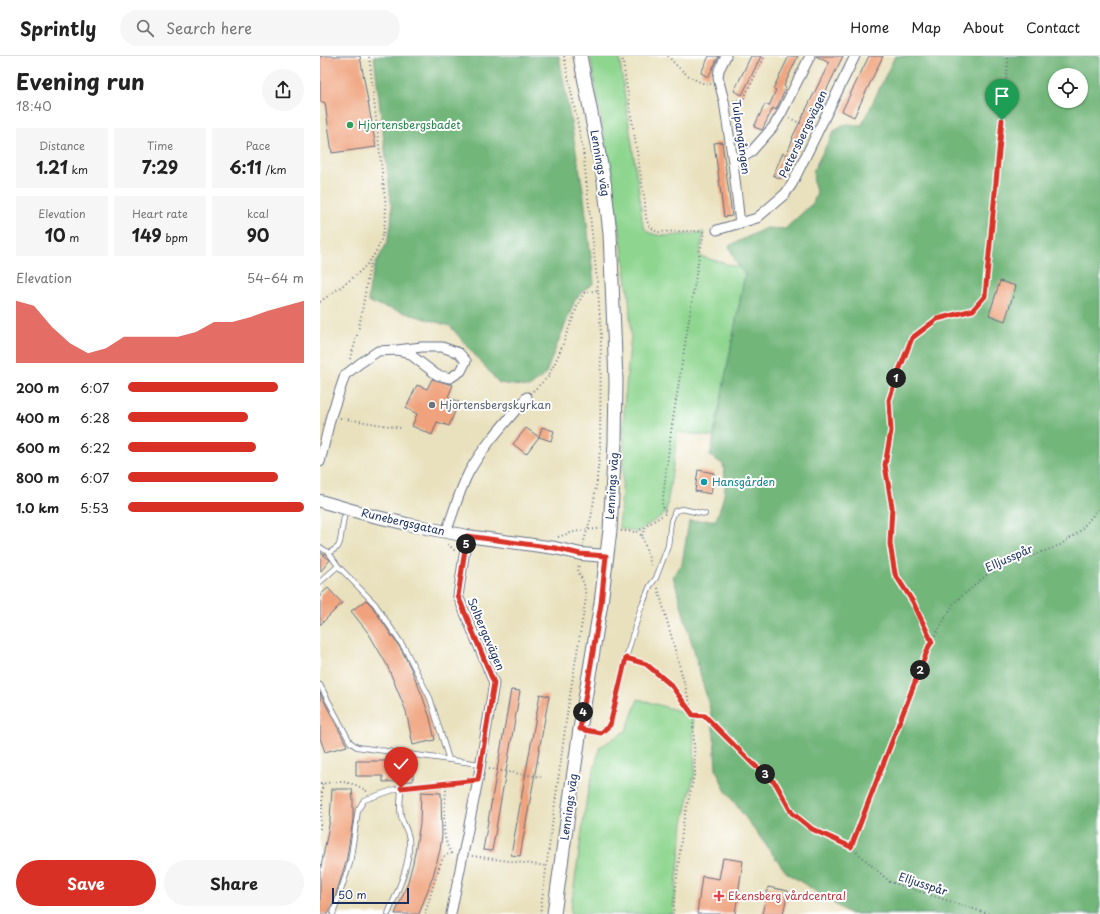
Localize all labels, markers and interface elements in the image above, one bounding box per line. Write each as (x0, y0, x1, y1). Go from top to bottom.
search box (120, 10, 400, 46)
text: Sprintly (20, 14, 96, 42)
text: Search here (166, 16, 252, 39)
icon: search (134, 17, 156, 39)
text: Home (850, 17, 889, 38)
text: Map (911, 17, 941, 38)
text: About (963, 17, 1004, 38)
text: Contact (1026, 17, 1080, 38)
text: Evening run (16, 64, 145, 97)
map controls (1048, 68, 1088, 108)
button: locate (1048, 68, 1088, 108)
button: share (262, 69, 304, 111)
pin (985, 79, 1019, 120)
icon: arrive (991, 85, 1013, 107)
street label: Pettersbergsvägen (774, 87, 831, 180)
text: 18:40 (16, 96, 52, 115)
street label: Tulpangången (728, 99, 755, 175)
place label: Hjortensbergsbadet (358, 116, 461, 133)
marker: Hjortensbergsbadet (345, 120, 355, 130)
street label: Lennings väg (586, 128, 615, 197)
text: Distance (39, 137, 85, 154)
text: Time (147, 137, 173, 154)
text: Pace (246, 137, 270, 154)
text: 1.21 (36, 154, 68, 180)
text: 7:29 (142, 154, 178, 180)
text: 6:11 (229, 154, 262, 180)
text: km (68, 161, 88, 178)
text: /km (262, 161, 287, 178)
text: Elevation (38, 205, 86, 222)
text: Heart rate (132, 205, 188, 222)
text: kcal (247, 205, 269, 222)
text: 10 (45, 222, 66, 248)
text: 149 (132, 222, 162, 248)
text: 90 (247, 222, 269, 248)
text: m (66, 229, 79, 246)
text: bpm (162, 229, 188, 246)
text: Elevation (16, 268, 72, 287)
text: 54–64 m (247, 268, 304, 287)
pin: 1 (886, 368, 906, 388)
text: 1 (893, 369, 899, 386)
text: 200 m (16, 378, 60, 397)
text: 6:07 (80, 378, 109, 397)
place label: Hjortensbergskyrkan (440, 396, 551, 413)
marker: Hjortensbergskyrkan (427, 400, 437, 410)
text: 400 m (16, 408, 60, 427)
text: 6:28 (80, 408, 110, 427)
text: 600 m (16, 438, 60, 457)
text: 6:22 (80, 438, 110, 457)
street label: Lennings väg (601, 452, 622, 520)
text: 800 m (16, 468, 59, 487)
text: 6:07 (80, 468, 109, 487)
place label: Hansgården (712, 473, 775, 490)
marker: Hansgården (699, 477, 709, 487)
text: 1.0 km (16, 498, 59, 517)
text: 5:53 (80, 498, 109, 517)
street label: Runebergsgatan (360, 504, 447, 539)
pin: 5 (456, 534, 476, 554)
text: 5 (462, 535, 470, 552)
street label: Elljusspår (982, 540, 1035, 576)
street label: Solbergavägen (463, 595, 509, 673)
pin: 2 (910, 660, 930, 680)
text: 2 (916, 661, 924, 678)
pin: 4 (573, 702, 593, 722)
text: 4 (579, 703, 587, 720)
pin (384, 747, 418, 788)
icon: check (390, 753, 412, 775)
pin: 3 (755, 764, 775, 784)
text: 3 (761, 765, 769, 782)
street label: Lennings väg (555, 772, 582, 841)
button: Save (16, 860, 156, 906)
button: Share (164, 860, 304, 906)
street label: Elljusspår (897, 868, 950, 899)
scale bar (332, 886, 409, 905)
text: 50 m (338, 886, 367, 903)
place label: Ekensberg vårdcentral (728, 887, 846, 904)
marker: Ekensberg vårdcentral (713, 890, 725, 902)

